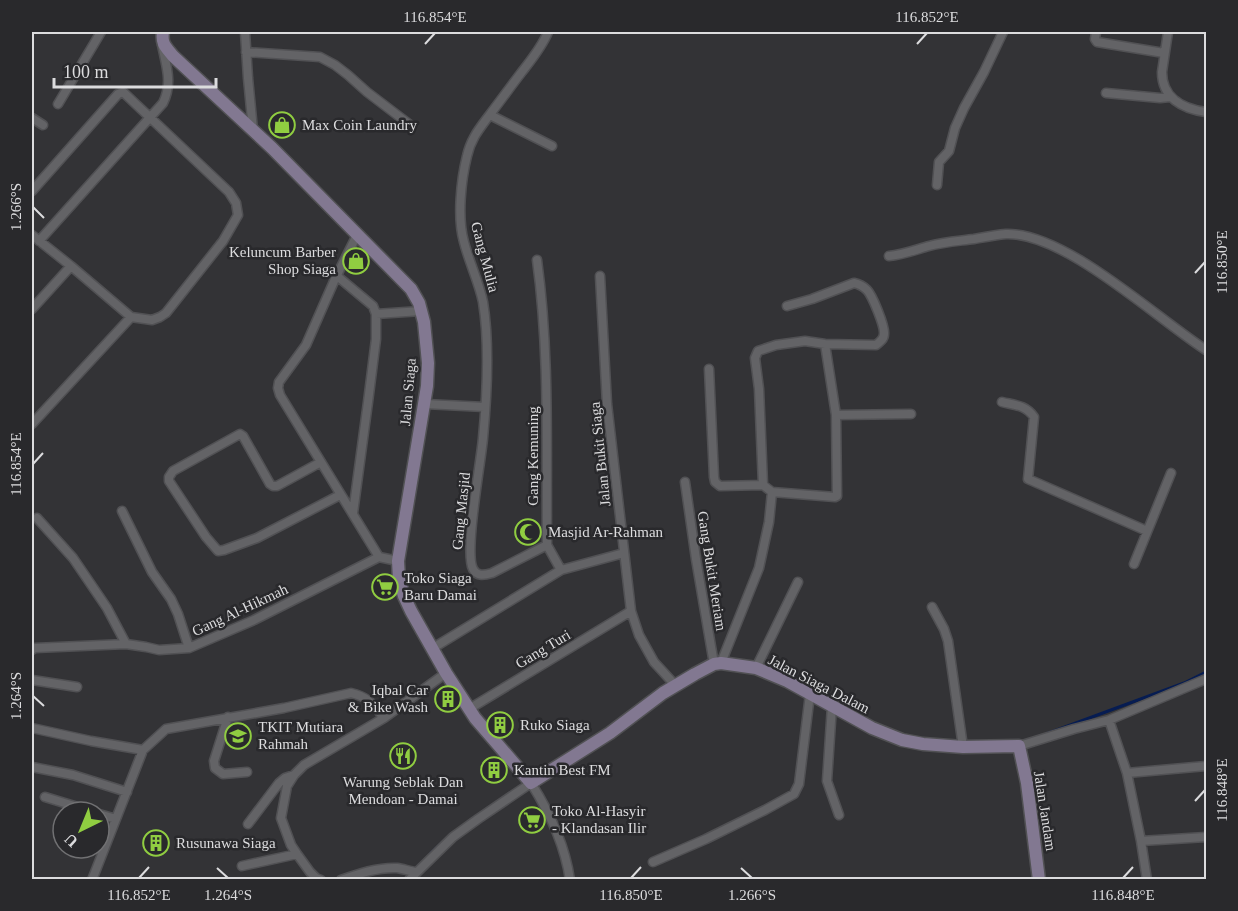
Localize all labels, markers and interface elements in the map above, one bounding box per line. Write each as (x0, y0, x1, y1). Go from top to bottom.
text: 116.854°E (403, 9, 467, 25)
text: 116.852°E (895, 9, 959, 25)
scale bar (54, 51, 216, 89)
text: 100 m (63, 62, 109, 82)
shop icon: Max Coin Laundry (267, 110, 297, 140)
place label: Max Coin Laundry (302, 117, 417, 133)
text: 1.266°S (8, 183, 24, 231)
street label: Gang Mulia (468, 220, 502, 294)
text: 116.850°E (1214, 230, 1230, 294)
place label: Keluncum Barber Shop Siaga (229, 244, 336, 277)
shop icon: Keluncum Barber Shop Siaga (341, 246, 371, 276)
street label: Jalan Siaga (397, 357, 419, 427)
street label: Jalan Bukit Siaga (587, 401, 613, 507)
street label: Gang Kemuning (525, 406, 541, 506)
text: 116.854°E (8, 432, 24, 496)
street label: Gang Masjid (449, 471, 473, 551)
street label: Gang Bukit Meriam (695, 510, 729, 632)
mosque icon: Masjid Ar-Rahman (513, 517, 543, 547)
place label: Masjid Ar-Rahman (548, 524, 664, 540)
place label: Toko Siaga Baru Damai (404, 570, 477, 603)
supermarket icon: Toko Siaga Baru Damai (370, 572, 400, 602)
street label: Gang Al-Hikmah (190, 581, 291, 639)
street label: Gang Turi (513, 626, 573, 672)
street label: Jalan Siaga Dalam (766, 652, 873, 717)
text: 1.264°S (8, 672, 24, 720)
place label: Iqbal Car & Bike Wash (348, 682, 428, 715)
building icon: Iqbal Car & Bike Wash (433, 684, 463, 714)
building icon: Ruko Siaga (485, 710, 515, 740)
place label: Ruko Siaga (520, 717, 590, 733)
place label: TKIT Mutiara Rahmah (258, 719, 343, 752)
school or university icon: TKIT Mutiara Rahmah (223, 721, 253, 751)
restaurant icon: Warung Seblak Dan Mendoan - Damai (388, 741, 418, 771)
building icon: Kantin Best FM (479, 755, 509, 785)
text: 116.848°E (1214, 758, 1230, 822)
place label: Kantin Best FM (514, 762, 611, 778)
street label: Jalan Jandam (1031, 770, 1059, 852)
place label: Warung Seblak Dan Mendoan - Damai (343, 774, 464, 807)
north arrow (51, 800, 111, 860)
place label: Toko Al-Hasyir - Klandasan Ilir (552, 803, 646, 836)
supermarket icon: Toko Al-Hasyir - Klandasan Ilir (517, 805, 547, 835)
building icon: Rusunawa Siaga (141, 828, 171, 858)
text: U (61, 830, 81, 851)
place label: Rusunawa Siaga (176, 835, 276, 851)
text: 116.852°E (107, 887, 171, 903)
text: 1.264°S (204, 887, 252, 903)
text: 116.850°E (599, 887, 663, 903)
text: 1.266°S (728, 887, 776, 903)
text: 116.848°E (1091, 887, 1155, 903)

